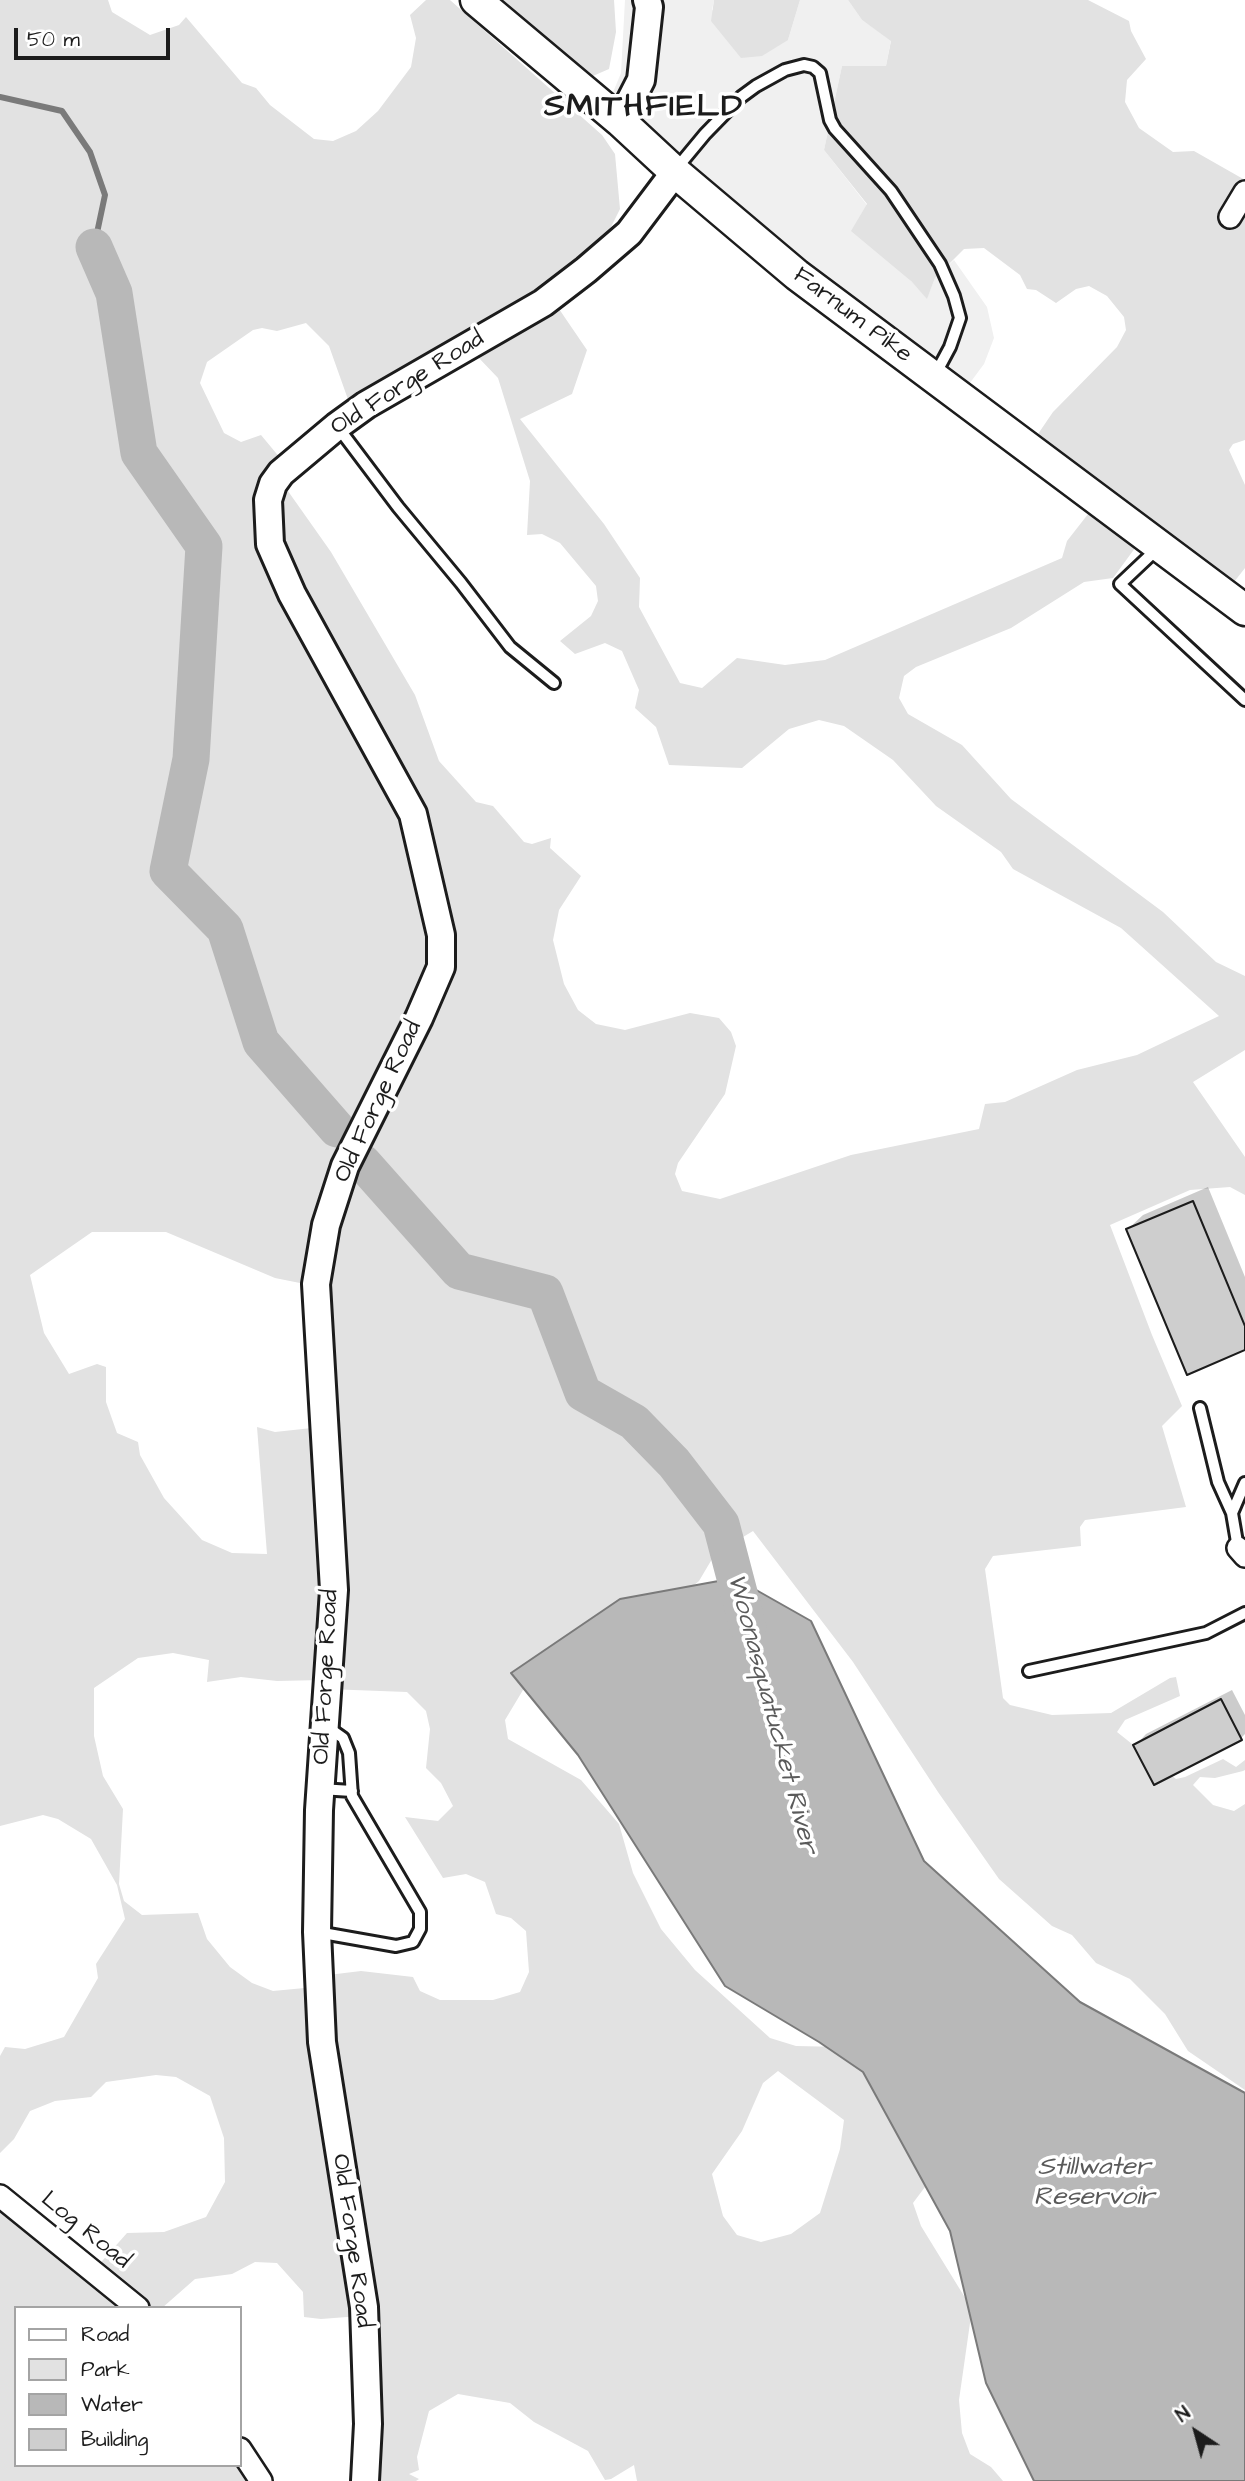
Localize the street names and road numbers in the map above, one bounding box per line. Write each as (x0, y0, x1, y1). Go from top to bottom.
street label: Farnum Pike (787, 262, 917, 370)
street label: Old Forge Road (326, 325, 490, 443)
street label: Old Forge Road (329, 1017, 429, 1187)
street label: Old Forge Road (308, 1589, 346, 1765)
street label: Old Forge Road (325, 2152, 377, 2330)
street label: Log Road (34, 2186, 136, 2276)

